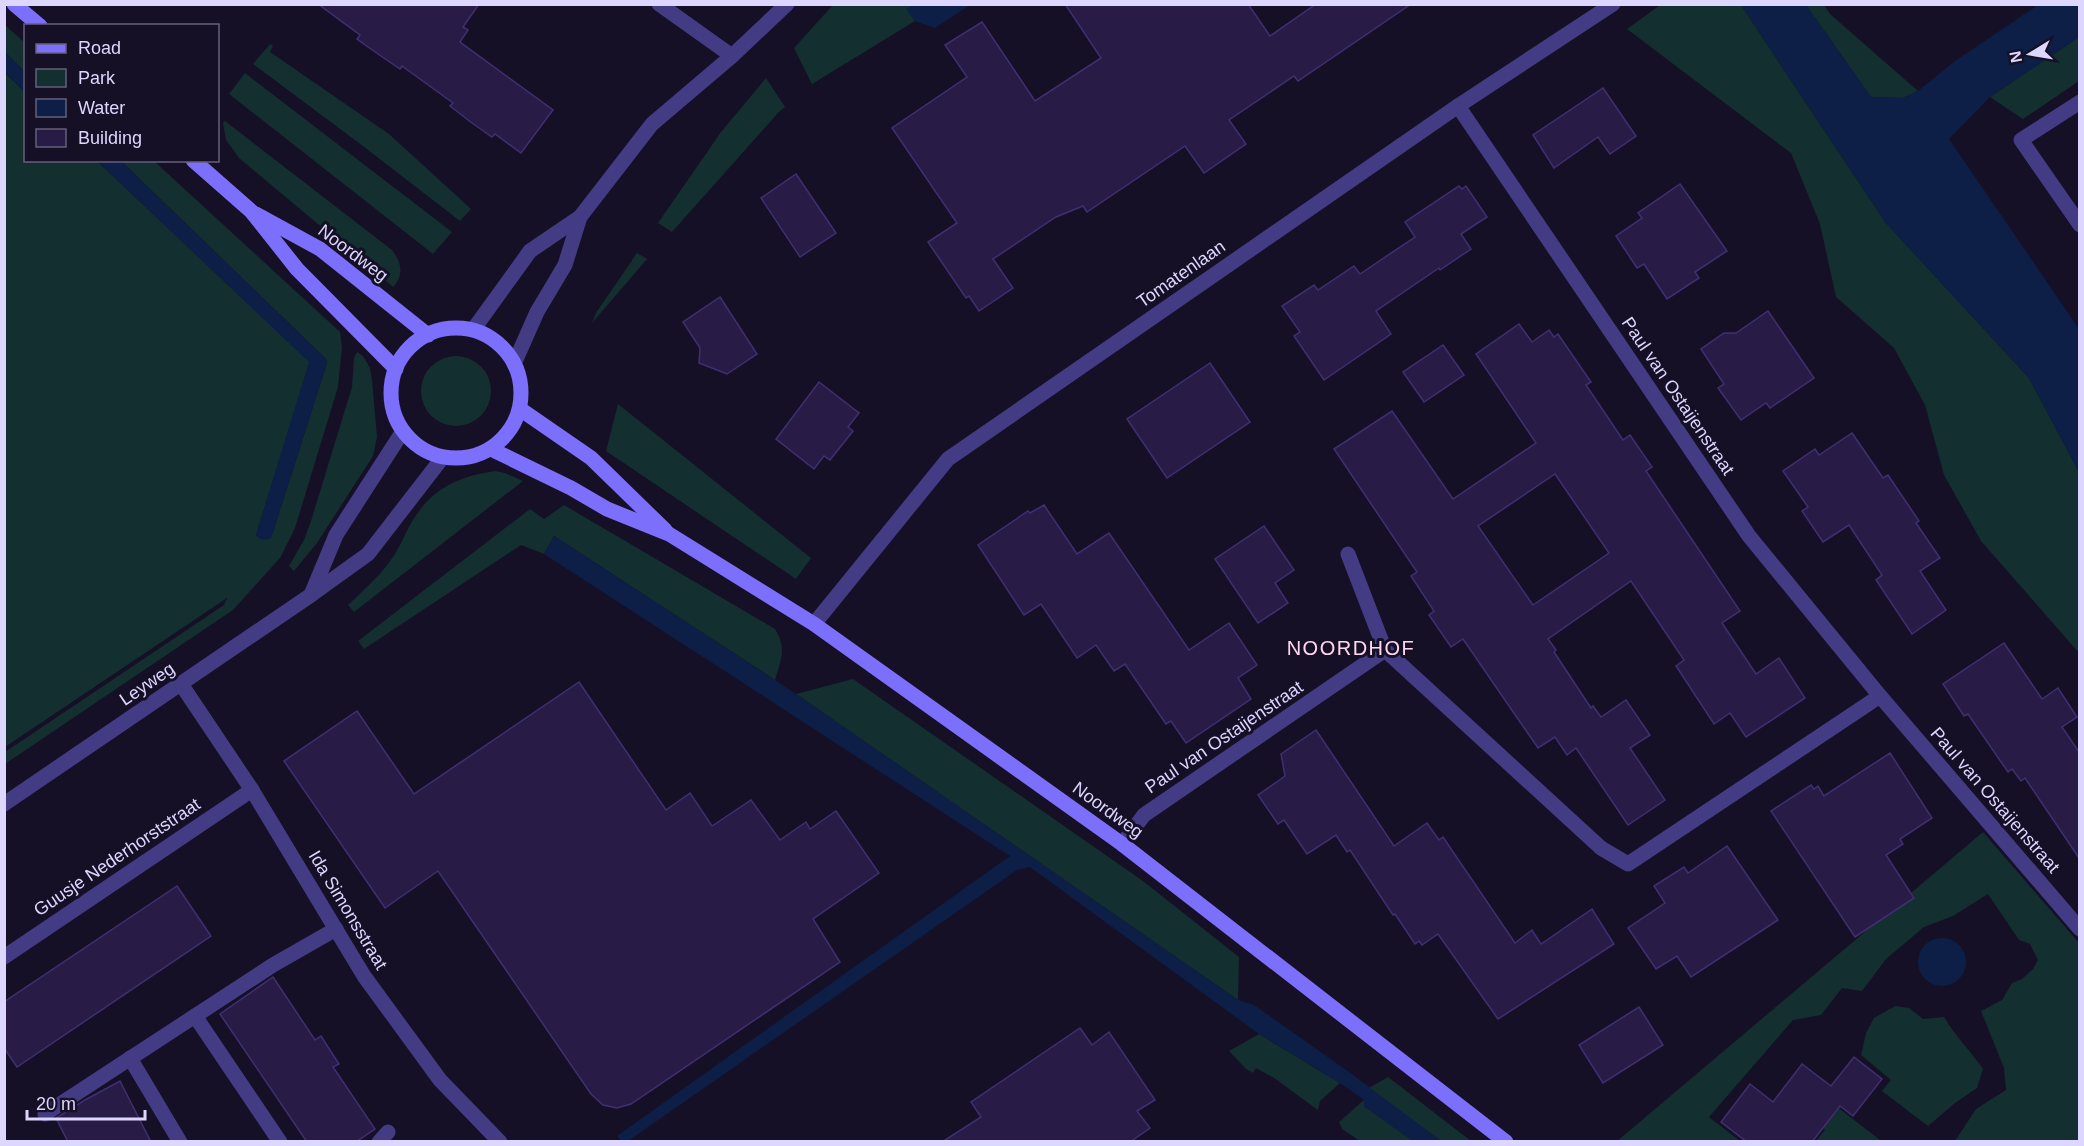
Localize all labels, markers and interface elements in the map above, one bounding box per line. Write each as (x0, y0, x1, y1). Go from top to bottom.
legend (24, 24, 219, 162)
north arrow (2000, 24, 2060, 84)
text: Road (78, 38, 121, 58)
text: N (2006, 49, 2025, 64)
text: Park (78, 68, 116, 88)
text: Water (78, 98, 125, 118)
text: Building (78, 128, 142, 148)
street label: Noordweg (314, 220, 392, 286)
street label: Tomatenlaan (1133, 236, 1229, 312)
street label: Paul van Ostaijenstraat (1618, 313, 1738, 479)
district label: NOORDHOF (1287, 637, 1415, 659)
street label: Leyweg (116, 658, 178, 710)
street label: Paul van Ostaijenstraat (1141, 677, 1307, 797)
street label: Paul van Ostaijenstraat (1926, 723, 2064, 877)
street label: Noordweg (1069, 778, 1147, 842)
street label: Guusje Nederhorststraat (30, 794, 204, 920)
street label: Ida Simonsstraat (305, 847, 391, 973)
scale bar (27, 1083, 146, 1121)
text: 20 m (36, 1094, 76, 1114)

